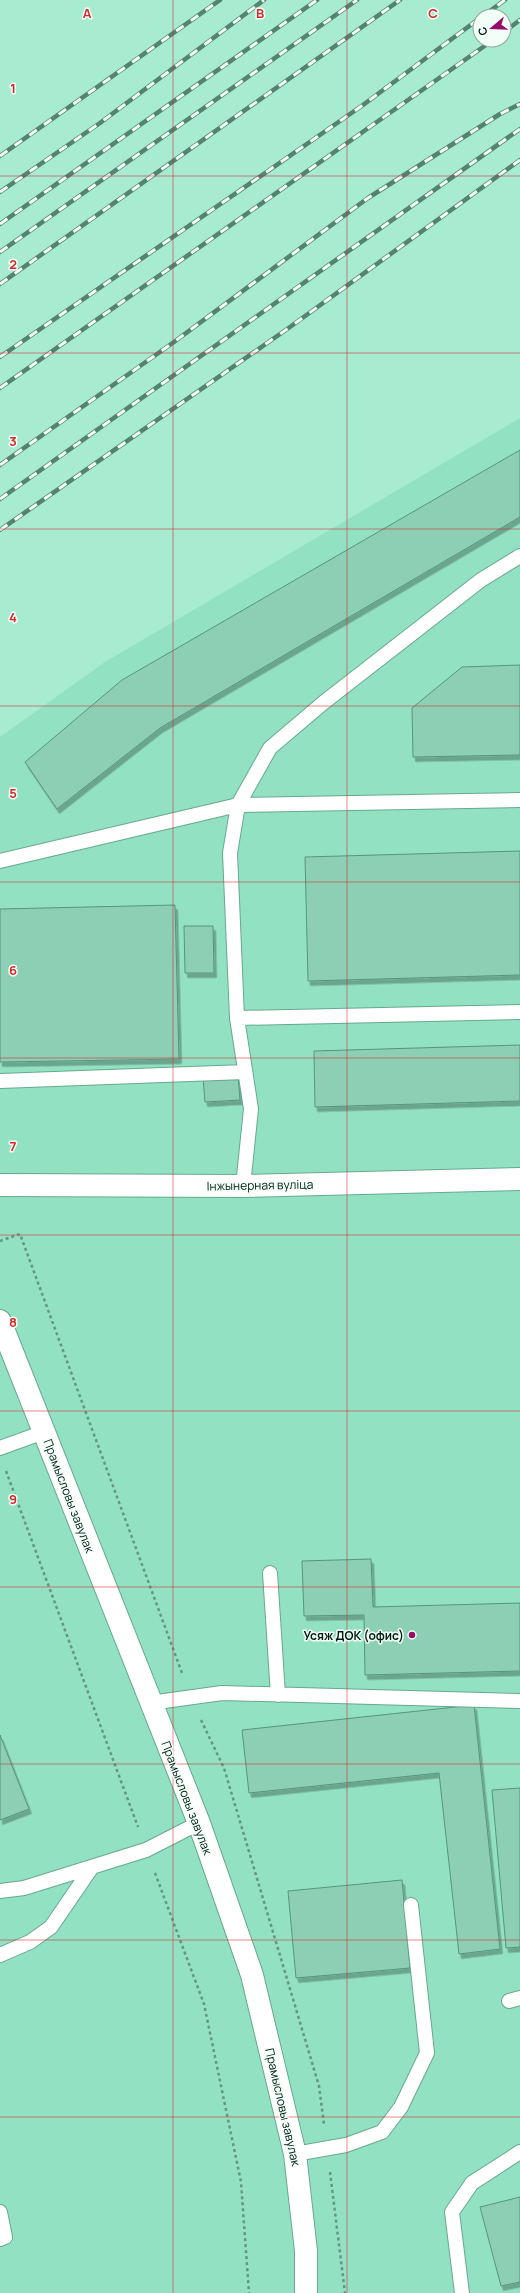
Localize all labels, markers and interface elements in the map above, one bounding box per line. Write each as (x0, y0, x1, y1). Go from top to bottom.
text: A (83, 4, 92, 22)
text: B (256, 4, 264, 22)
text: C (428, 4, 438, 22)
north arrow (472, 8, 512, 48)
text: С (474, 25, 490, 38)
text: 1 (10, 79, 16, 97)
text: 2 (9, 255, 17, 273)
text: 3 (9, 432, 17, 450)
text: 4 (9, 608, 17, 626)
text: 5 (9, 784, 17, 802)
text: 6 (9, 961, 17, 979)
text: 7 (10, 1137, 17, 1155)
street label: Інжынерная вуліца (207, 1176, 313, 1194)
text: 8 (9, 1313, 17, 1331)
street label: Прамысловы завулак (39, 1437, 99, 1556)
text: 9 (9, 1490, 17, 1508)
place label: Усяж ДОК (офис) (303, 1627, 404, 1644)
marker: Усяж ДОК (офис) (407, 1630, 417, 1640)
street label: Прамысловы завулак (157, 1739, 217, 1858)
street label: Прамысловы завулак (261, 2046, 305, 2169)

